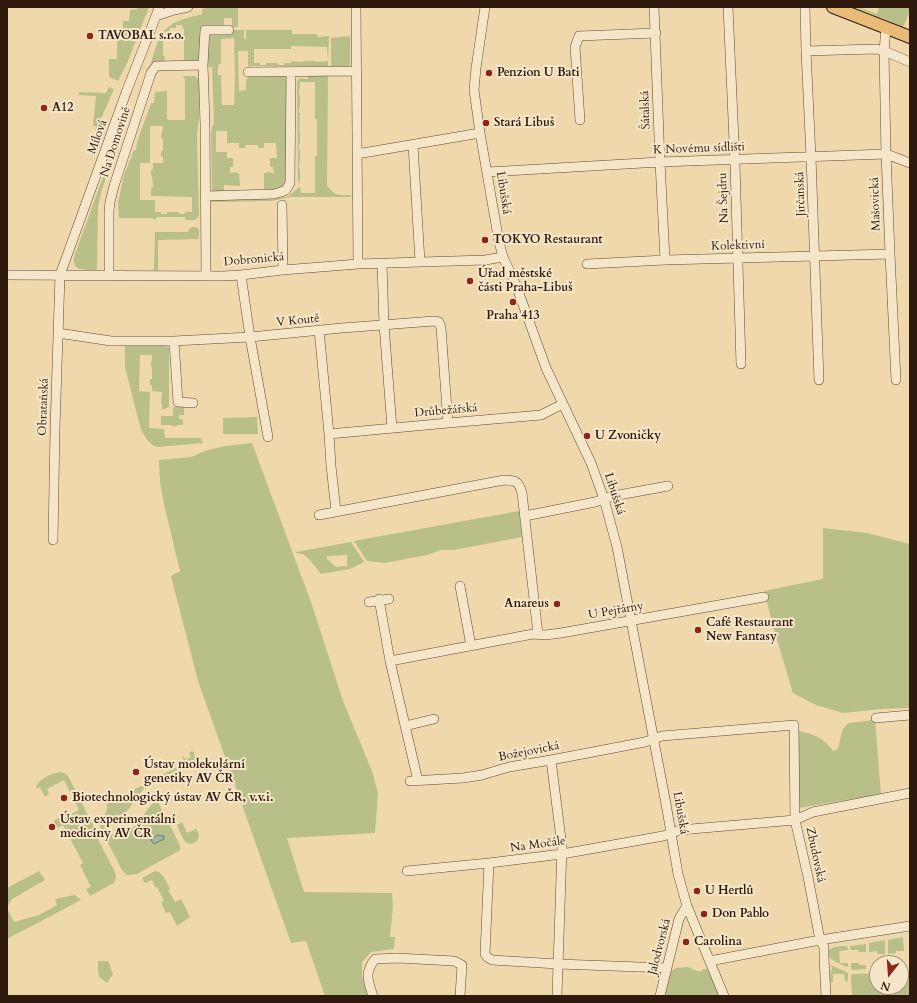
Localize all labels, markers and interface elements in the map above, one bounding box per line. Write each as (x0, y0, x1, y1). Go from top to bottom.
place label: TAVOBAL s.r.o. (98, 29, 184, 43)
marker: TAVOBAL s.r.o. (85, 31, 95, 41)
place label: Penzion U Bati (497, 66, 580, 80)
marker: Penzion U Bati (484, 68, 494, 78)
street label: Šátalská (638, 90, 654, 130)
place label: A12 (52, 101, 73, 115)
marker: A12 (39, 103, 49, 113)
street label: Na Domovině (98, 105, 134, 179)
place label: Stará Libuš (494, 116, 554, 130)
street label: Mílová (85, 118, 111, 156)
marker: Stará Libuš (481, 118, 491, 128)
street label: K Novému sídlišti (653, 140, 745, 158)
street label: Libušská (493, 170, 513, 216)
street label: Jirčanská (793, 171, 809, 217)
street label: Na Šejdru (716, 172, 732, 224)
street label: Mašovická (868, 177, 884, 231)
place label: TOKYO Restaurant (493, 233, 603, 247)
marker: TOKYO Restaurant (480, 235, 490, 245)
street label: Kolektivní (711, 238, 765, 254)
street label: Dobronická (223, 250, 285, 270)
place label: Úřad městské části Praha-Libuš (478, 267, 573, 295)
marker: Úřad městské části Praha-Libuš (465, 276, 475, 286)
marker: Praha 413 (508, 297, 518, 307)
place label: Praha 413 (486, 309, 540, 323)
street label: V Koutě (276, 312, 320, 330)
street label: Obrataňská (36, 378, 52, 436)
street label: Drůbežářská (414, 401, 478, 421)
place label: U Zvoničky (595, 429, 661, 443)
marker: U Zvoničky (582, 431, 592, 441)
street label: Libušská (600, 471, 628, 517)
place label: Anareus (504, 597, 549, 611)
marker: Anareus (552, 599, 562, 609)
street label: U Pejřárny (587, 599, 645, 623)
place label: Café Restaurant New Fantasy (706, 616, 793, 644)
marker: Café Restaurant New Fantasy (693, 625, 703, 635)
street label: Božejovická (497, 739, 561, 765)
place label: Ústav molekulární genetiky AV ČR (144, 758, 245, 786)
marker: Ústav molekulární genetiky AV ČR (131, 767, 141, 777)
street label: Libušská (669, 790, 691, 836)
place label: Biotechnologický ústav AV ČR, v.v.i. (72, 791, 273, 805)
marker: Biotechnologický ústav AV ČR, v.v.i. (59, 793, 69, 803)
place label: Ústav experimentální medicíny AV ČR (60, 813, 176, 841)
marker: Ústav experimentální medicíny AV ČR (47, 822, 57, 832)
street label: Zbudovská (802, 826, 828, 884)
street label: Na Močále (509, 834, 567, 856)
place label: U Hertlů (705, 884, 754, 898)
marker: U Hertlů (692, 886, 702, 896)
place label: Don Pablo (712, 907, 769, 921)
marker: Don Pablo (699, 909, 709, 919)
street label: Jalodvorská (646, 917, 674, 977)
place label: Carolina (694, 935, 742, 949)
marker: Carolina (681, 937, 691, 947)
north arrow (869, 955, 909, 995)
text: N (879, 977, 892, 995)

